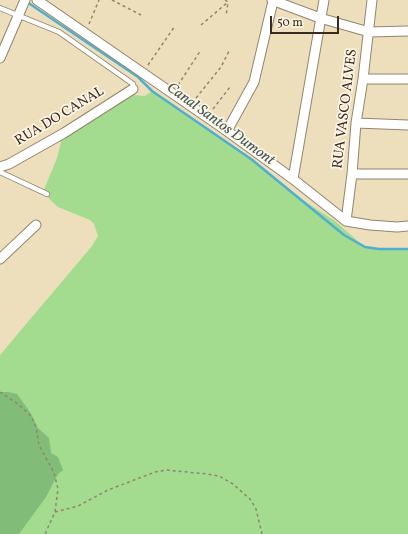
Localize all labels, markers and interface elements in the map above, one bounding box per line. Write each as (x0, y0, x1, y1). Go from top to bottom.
scale bar (272, 8, 341, 34)
text: 50 m (277, 15, 303, 31)
street label: RUA VASCO ALVES (330, 48, 362, 170)
water label: Canal Santos Dumont (162, 80, 278, 170)
street label: RUA DO CANAL (12, 84, 108, 150)

